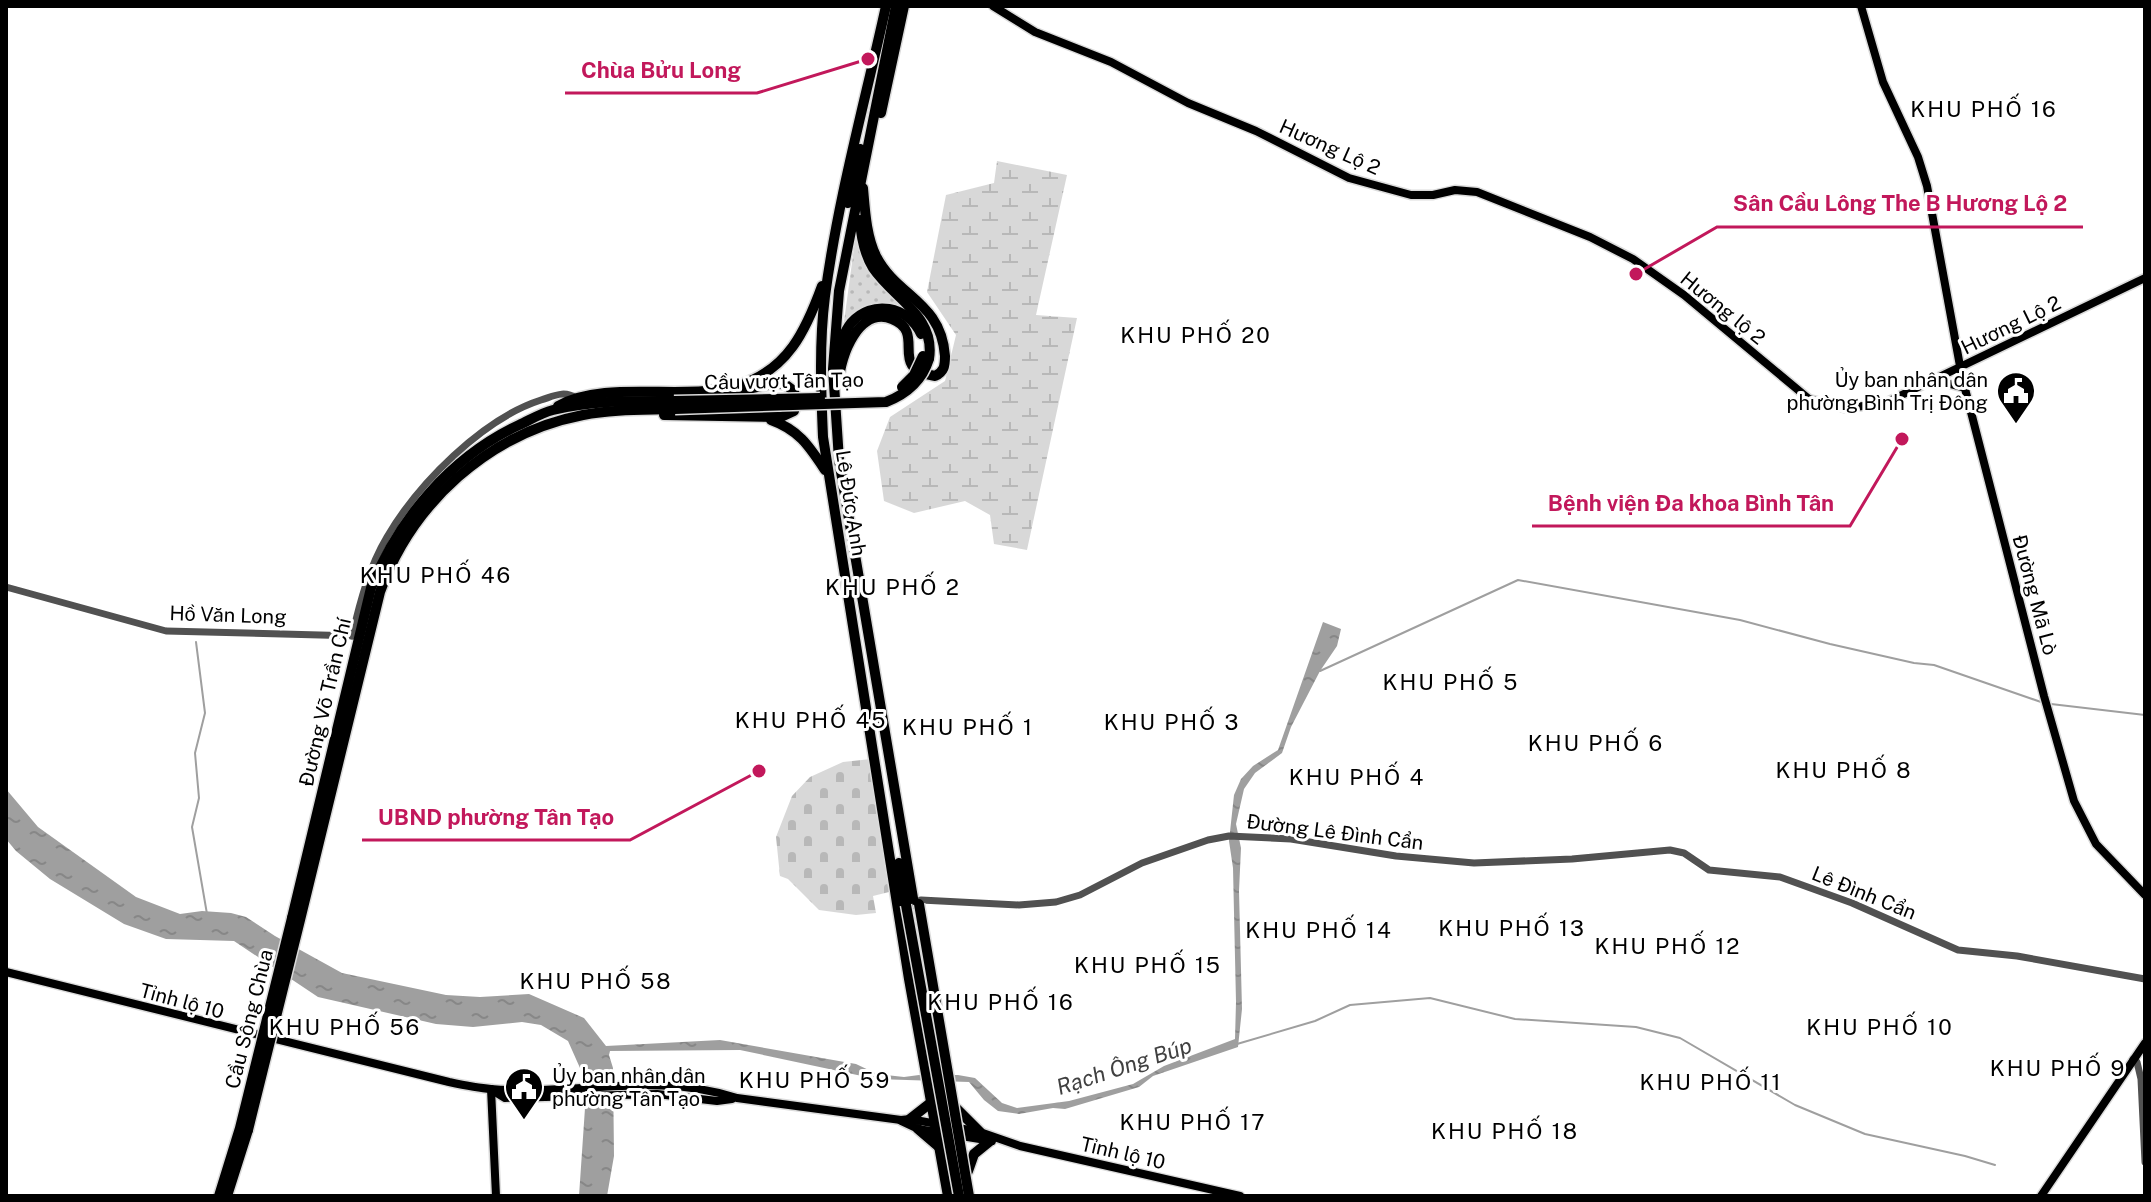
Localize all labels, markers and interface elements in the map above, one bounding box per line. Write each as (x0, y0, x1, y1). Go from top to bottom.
callout: Chùa Bửu Long (565, 47, 757, 93)
text: Chùa Bửu Long (581, 57, 741, 83)
district label: KHU PHỐ 16 (1910, 93, 2058, 122)
street label: Hương Lộ 2 (1276, 114, 1384, 180)
callout: Sân Cầu Lông The B Hương Lộ 2 (1717, 181, 2083, 227)
text: Sân Cầu Lông The B Hương Lộ 2 (1733, 190, 2067, 216)
street label: Hương lộ 2 (1676, 266, 1770, 350)
street label: Hương Lộ 2 (1957, 291, 2065, 359)
district label: KHU PHỐ 20 (1120, 319, 1272, 348)
place label: Ủy ban nhân dân phường Bình Trị Đông (1786, 366, 1988, 415)
street label: Cầu vượt Tân Tạo (704, 368, 864, 394)
public building icon: Ủy ban nhân dân phường Bình Trị Đông (1995, 370, 2037, 425)
street label: Lê Đức Anh (831, 448, 871, 558)
callout: Bệnh viện Đa khoa Bình Tân (1532, 480, 1850, 526)
text: Bệnh viện Đa khoa Bình Tân (1548, 490, 1834, 516)
street label: Đường Mã Lò (2007, 532, 2063, 658)
district label: KHU PHỐ 46 (360, 559, 512, 588)
district label: KHU PHỐ 2 (825, 571, 961, 600)
street label: Hồ Văn Long (169, 601, 287, 629)
street label: Đường Võ Trần Chí (294, 614, 356, 789)
district label: KHU PHỐ 5 (1383, 666, 1519, 695)
district label: KHU PHỐ 45 (735, 704, 887, 733)
district label: KHU PHỐ 3 (1104, 706, 1240, 735)
district label: KHU PHỐ 1 (902, 711, 1034, 740)
district label: KHU PHỐ 6 (1528, 727, 1664, 756)
district label: KHU PHỐ 8 (1775, 754, 1913, 783)
district label: KHU PHỐ 4 (1289, 761, 1425, 790)
callout: UBND phường Tân Tạo (362, 794, 630, 840)
text: UBND phường Tân Tạo (378, 804, 614, 830)
street label: Đường Lê Đình Cẩn (1245, 809, 1425, 855)
street label: Lê Đình Cẩn (1808, 861, 1920, 925)
district label: KHU PHỐ 13 (1438, 912, 1586, 941)
district label: KHU PHỐ 14 (1245, 914, 1393, 943)
district label: KHU PHỐ 12 (1595, 930, 1741, 959)
street label: Cầu Sông Chùa (220, 947, 278, 1091)
district label: KHU PHỐ 15 (1074, 949, 1222, 978)
district label: KHU PHỐ 58 (519, 965, 673, 994)
street label: Tỉnh lộ 10 (137, 978, 227, 1024)
district label: KHU PHỐ 16 (927, 986, 1075, 1015)
district label: KHU PHỐ 56 (269, 1011, 421, 1040)
district label: KHU PHỐ 10 (1806, 1011, 1954, 1040)
water label: Rạch Ông Búp (1053, 1032, 1195, 1100)
district label: KHU PHỐ 9 (1990, 1052, 2126, 1081)
place label: Ủy ban nhân dân phường Tân Tạo (552, 1062, 706, 1111)
district label: KHU PHỐ 59 (739, 1064, 891, 1093)
public building icon: Ủy ban nhân dân phường Tân Tạo (503, 1066, 545, 1121)
district label: KHU PHỐ 11 (1640, 1066, 1782, 1095)
district label: KHU PHỐ 17 (1119, 1106, 1267, 1135)
district label: KHU PHỐ 18 (1431, 1115, 1579, 1144)
street label: Tỉnh lộ 10 (1078, 1132, 1168, 1174)

